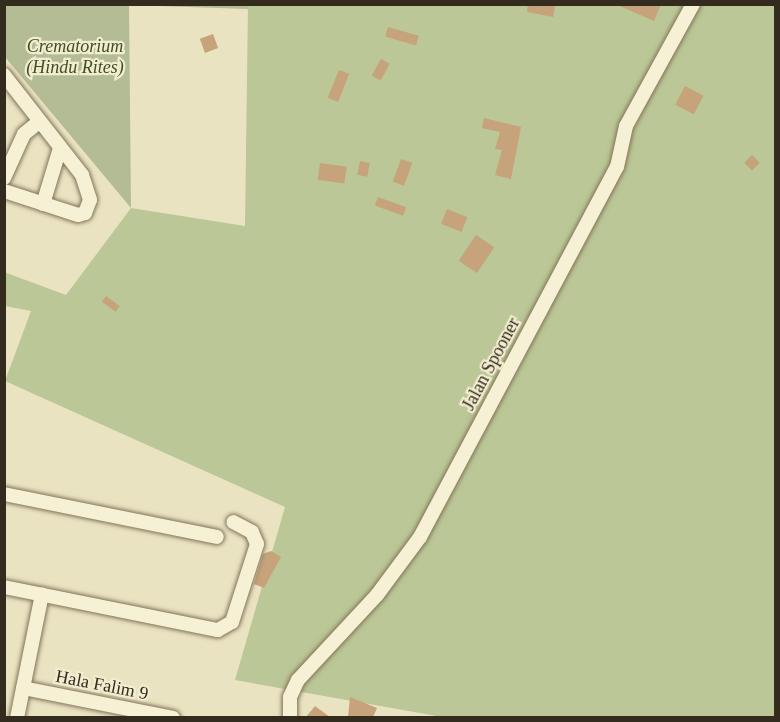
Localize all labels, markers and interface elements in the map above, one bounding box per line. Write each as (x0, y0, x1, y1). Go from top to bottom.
park label: Crematorium (Hindu Rites) (19, 36, 131, 78)
street label: Jalan Spooner (453, 305, 529, 423)
street label: Hala Falim 9 (50, 665, 154, 705)

